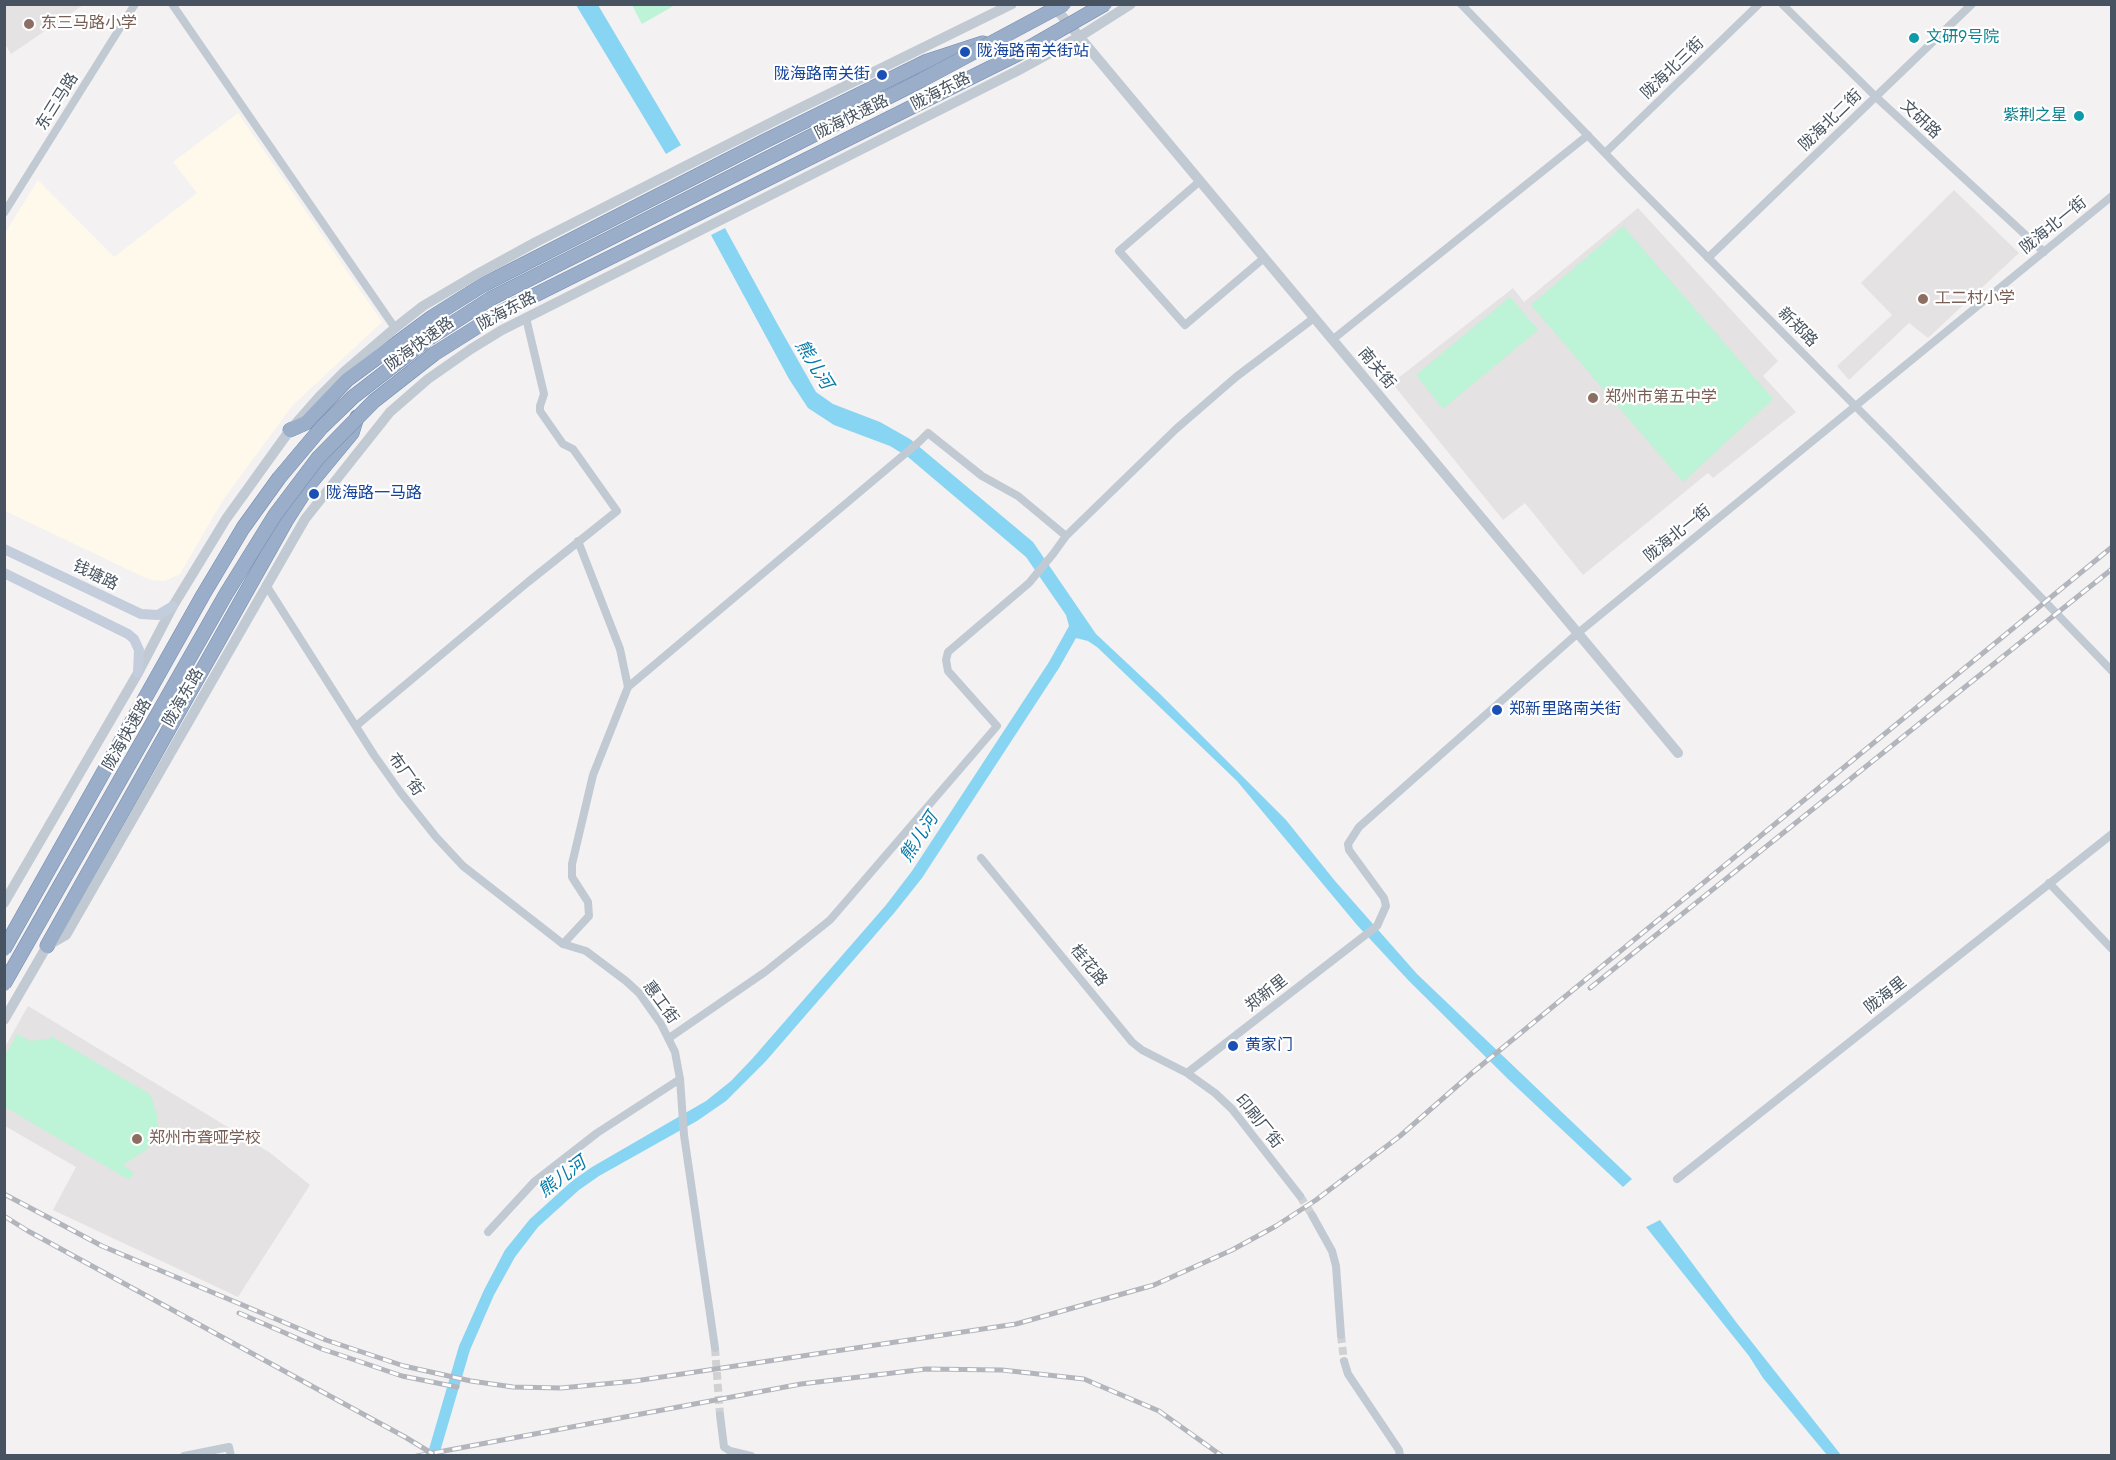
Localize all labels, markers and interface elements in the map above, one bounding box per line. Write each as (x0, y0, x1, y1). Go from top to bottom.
place label: 东三马路小学 (41, 14, 137, 34)
marker: 东三马路小学 (22, 17, 36, 31)
place label: 文研9号院 (1926, 28, 1999, 48)
marker: 文研9号院 (1907, 31, 1921, 45)
street label: 陇海北三街 (1638, 34, 1708, 104)
place label: 陇海路南关街站 (977, 42, 1089, 62)
marker: 陇海路南关街站 (958, 45, 972, 59)
place label: 陇海路南关街 (774, 65, 870, 85)
marker: 陇海路南关街 (875, 68, 889, 82)
street label: 陇海东路 (908, 69, 974, 115)
street label: 东三马路 (33, 70, 83, 134)
street label: 陇海北二街 (1796, 86, 1866, 156)
street label: 陇海快速路 (812, 92, 892, 144)
street label: 文研路 (1896, 97, 1944, 143)
place label: 紫荆之星 (2003, 106, 2067, 126)
marker: 紫荆之星 (2072, 109, 2086, 123)
street label: 陇海北一街 (2017, 193, 2091, 259)
street label: 陇海东路 (474, 289, 540, 335)
place label: 工二村小学 (1935, 289, 2015, 309)
marker: 工二村小学 (1916, 292, 1930, 306)
street label: 新郑路 (1773, 304, 1821, 352)
street label: 陇海快速路 (382, 314, 458, 376)
water label: 熊儿河 (790, 336, 836, 394)
street label: 南关街 (1353, 344, 1399, 394)
place label: 郑州市第五中学 (1605, 388, 1717, 408)
marker: 郑州市第五中学 (1586, 391, 1600, 405)
place label: 陇海路一马路 (326, 484, 422, 504)
marker: 陇海路一马路 (307, 487, 321, 501)
street label: 陇海北一街 (1641, 501, 1715, 567)
street label: 钱塘路 (69, 557, 121, 595)
street label: 陇海东路 (160, 665, 208, 731)
street label: 陇海快速路 (100, 696, 156, 774)
place label: 郑新里路南关街 (1509, 700, 1621, 720)
marker: 郑新里路南关街 (1490, 703, 1504, 717)
street label: 布厂街 (383, 750, 427, 800)
water label: 熊儿河 (896, 809, 944, 867)
street label: 桂花路 (1065, 941, 1111, 991)
street label: 郑新里 (1242, 972, 1292, 1016)
street label: 陇海里 (1861, 974, 1911, 1018)
street label: 惠工街 (638, 978, 682, 1028)
place label: 黄家门 (1245, 1036, 1293, 1056)
marker: 黄家门 (1226, 1039, 1240, 1053)
street label: 印刷厂街 (1230, 1091, 1286, 1153)
place label: 郑州市聋哑学校 (149, 1129, 261, 1149)
marker: 郑州市聋哑学校 (130, 1132, 144, 1146)
water label: 熊儿河 (535, 1153, 591, 1203)

